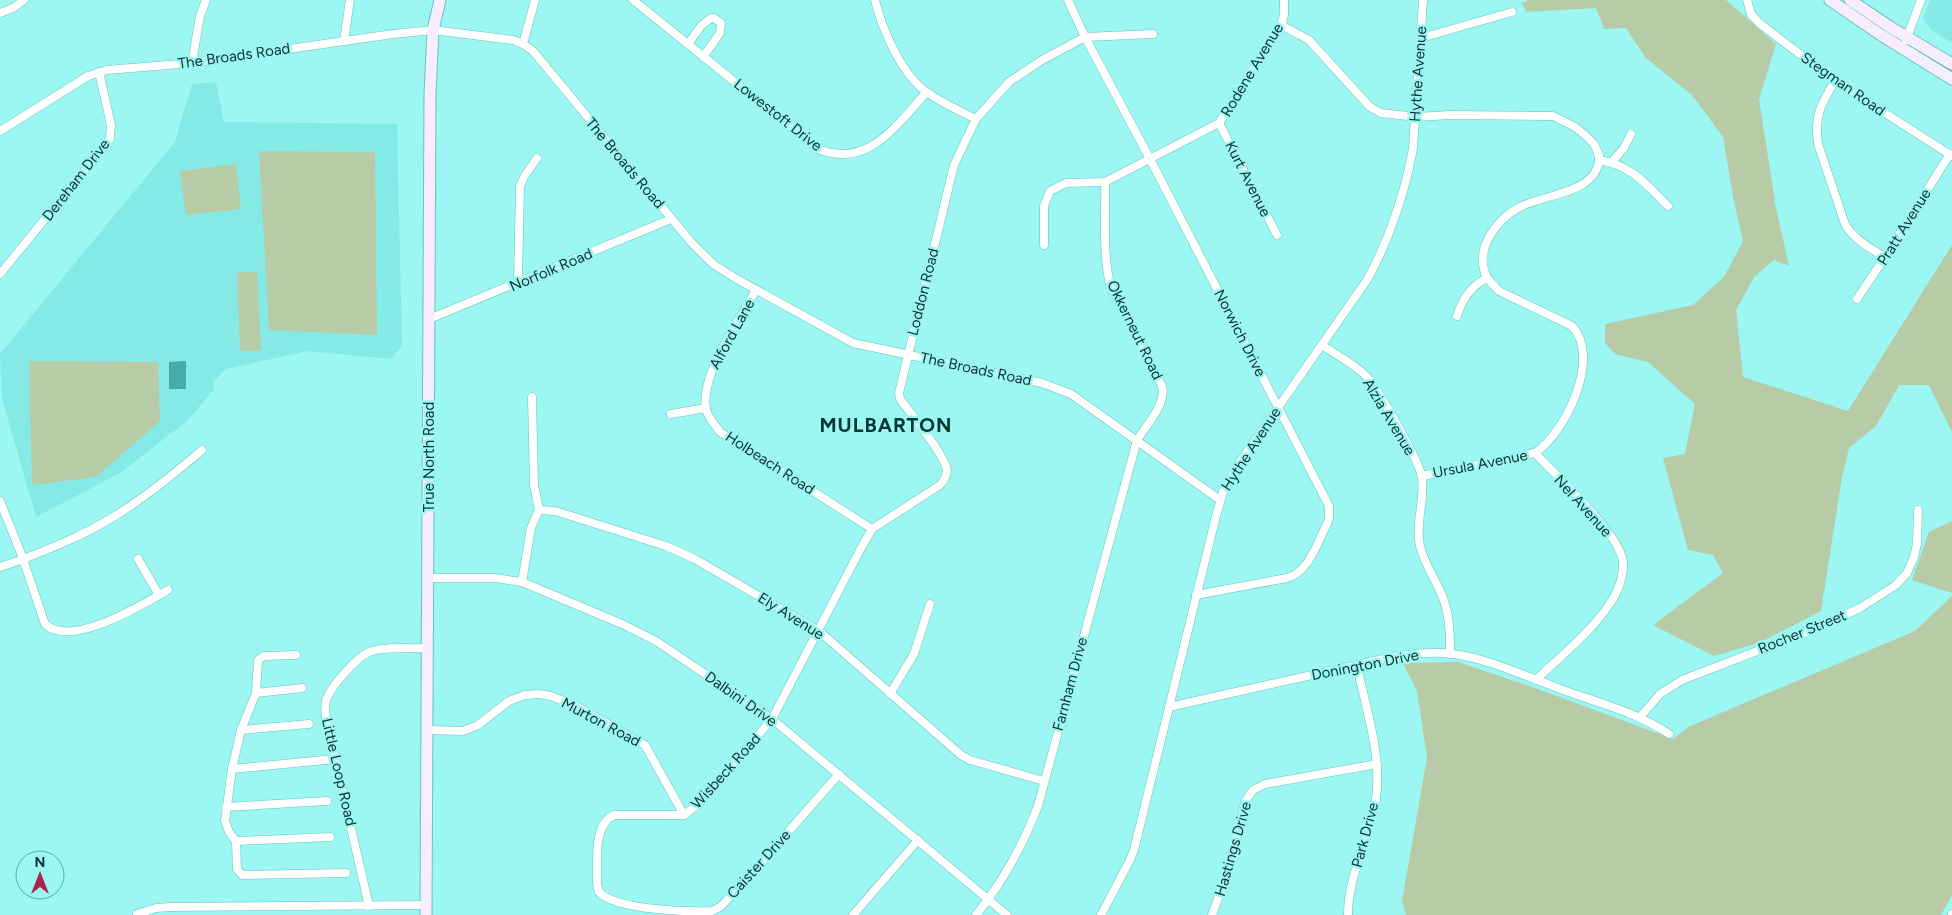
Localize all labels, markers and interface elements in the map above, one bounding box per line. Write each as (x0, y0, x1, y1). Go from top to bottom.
street label: Rodene Avenue (1217, 20, 1287, 120)
street label: Hythe Avenue (1406, 26, 1430, 122)
street label: The Broads Road (177, 39, 291, 73)
street label: Stegman Road (1797, 48, 1889, 120)
street label: Lowestoft Drive (730, 75, 826, 155)
street label: The Broads Road (582, 114, 668, 212)
street label: Dereham Drive (38, 135, 114, 225)
street label: Kurt Avenue (1221, 138, 1275, 220)
street label: Pratt Avenue (1873, 185, 1935, 269)
street label: Norfolk Road (507, 244, 595, 296)
street label: Loddon Road (903, 246, 943, 338)
street label: Okkerneut Road (1103, 277, 1167, 383)
street label: Norwich Drive (1210, 286, 1270, 380)
street label: Alford Lane (705, 296, 759, 372)
street label: The Broads Road (919, 348, 1033, 390)
street label: Alzia Avenue (1359, 375, 1419, 459)
street label: True North Road (420, 402, 438, 512)
street label: Hythe Avenue (1217, 404, 1285, 494)
district label: MULBARTON (819, 413, 953, 437)
street label: Holbeach Road (722, 428, 818, 498)
street label: Ursula Avenue (1431, 446, 1529, 482)
street label: Nel Avenue (1550, 471, 1616, 541)
street label: Ely Avenue (755, 589, 827, 643)
street label: Rocher Street (1755, 606, 1849, 658)
street label: Farnham Drive (1049, 635, 1091, 733)
street label: Donington Drive (1310, 646, 1420, 684)
street label: Dalbini Drive (702, 668, 780, 730)
street label: Murton Road (558, 694, 644, 750)
street label: Little Loop Road (318, 716, 360, 828)
street label: Wisbeck Road (687, 729, 765, 813)
street label: Hastings Drive (1211, 800, 1255, 898)
street label: Park Drive (1348, 800, 1382, 870)
street label: Caister Drive (723, 826, 795, 902)
north arrow (15, 850, 65, 900)
text: N (35, 854, 45, 871)

